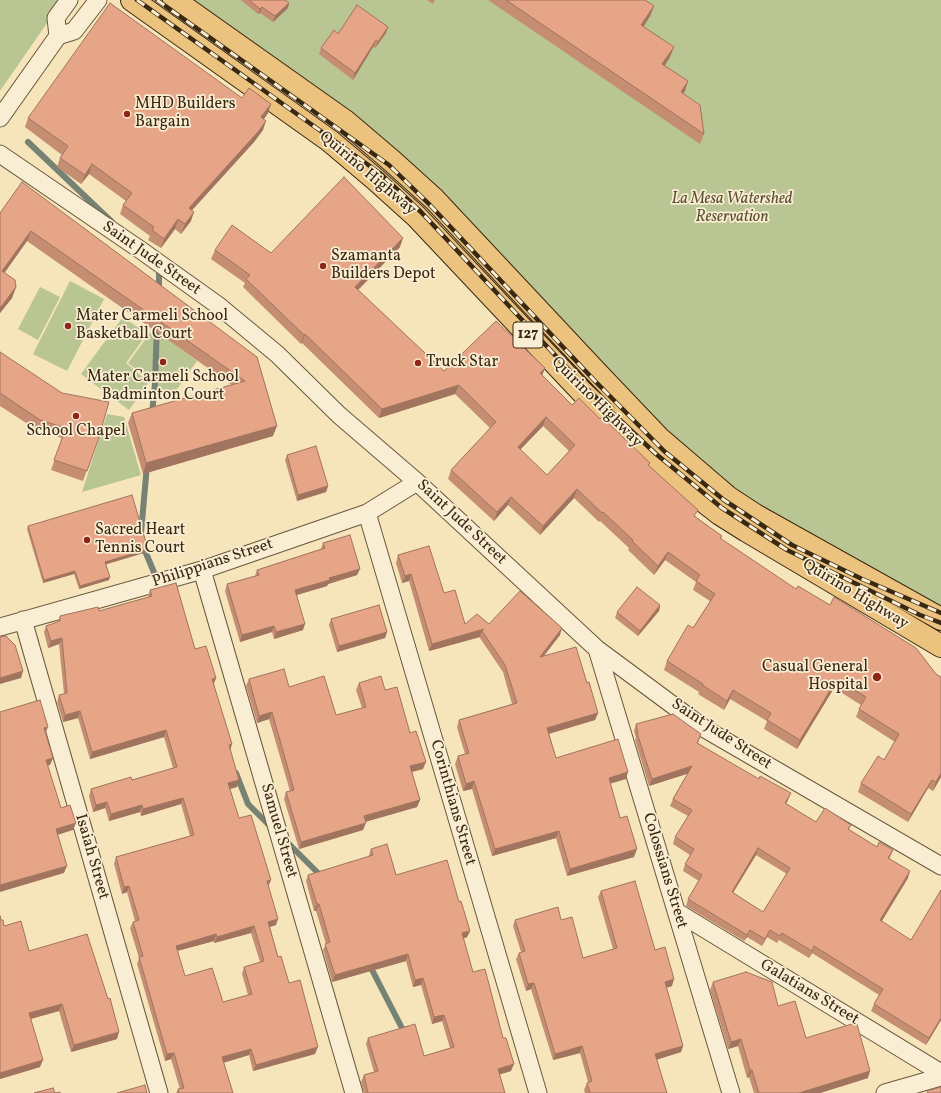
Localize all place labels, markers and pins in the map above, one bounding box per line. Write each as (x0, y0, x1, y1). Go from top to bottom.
place label: MHD Builders Bargain (135, 95, 236, 133)
marker: MHD Builders Bargain (122, 109, 132, 119)
place label: Szamanta Builders Depot (331, 247, 436, 285)
marker: Szamanta Builders Depot (318, 261, 328, 271)
place label: Mater Carmeli School Basketball Court (76, 307, 228, 345)
marker: Mater Carmeli School Basketball Court (63, 321, 73, 331)
place label: Truck Star (426, 353, 498, 373)
marker: Mater Carmeli School Badminton Court (158, 357, 168, 367)
marker: Truck Star (413, 358, 423, 368)
place label: Mater Carmeli School Badminton Court (87, 368, 239, 406)
marker: School Chapel (71, 411, 81, 421)
place label: School Chapel (26, 422, 126, 442)
place label: Sacred Heart Tennis Court (95, 521, 185, 559)
marker: Sacred Heart Tennis Court (82, 535, 92, 545)
place label: Casual General Hospital (762, 658, 868, 696)
marker: Casual General Hospital (871, 671, 883, 683)

